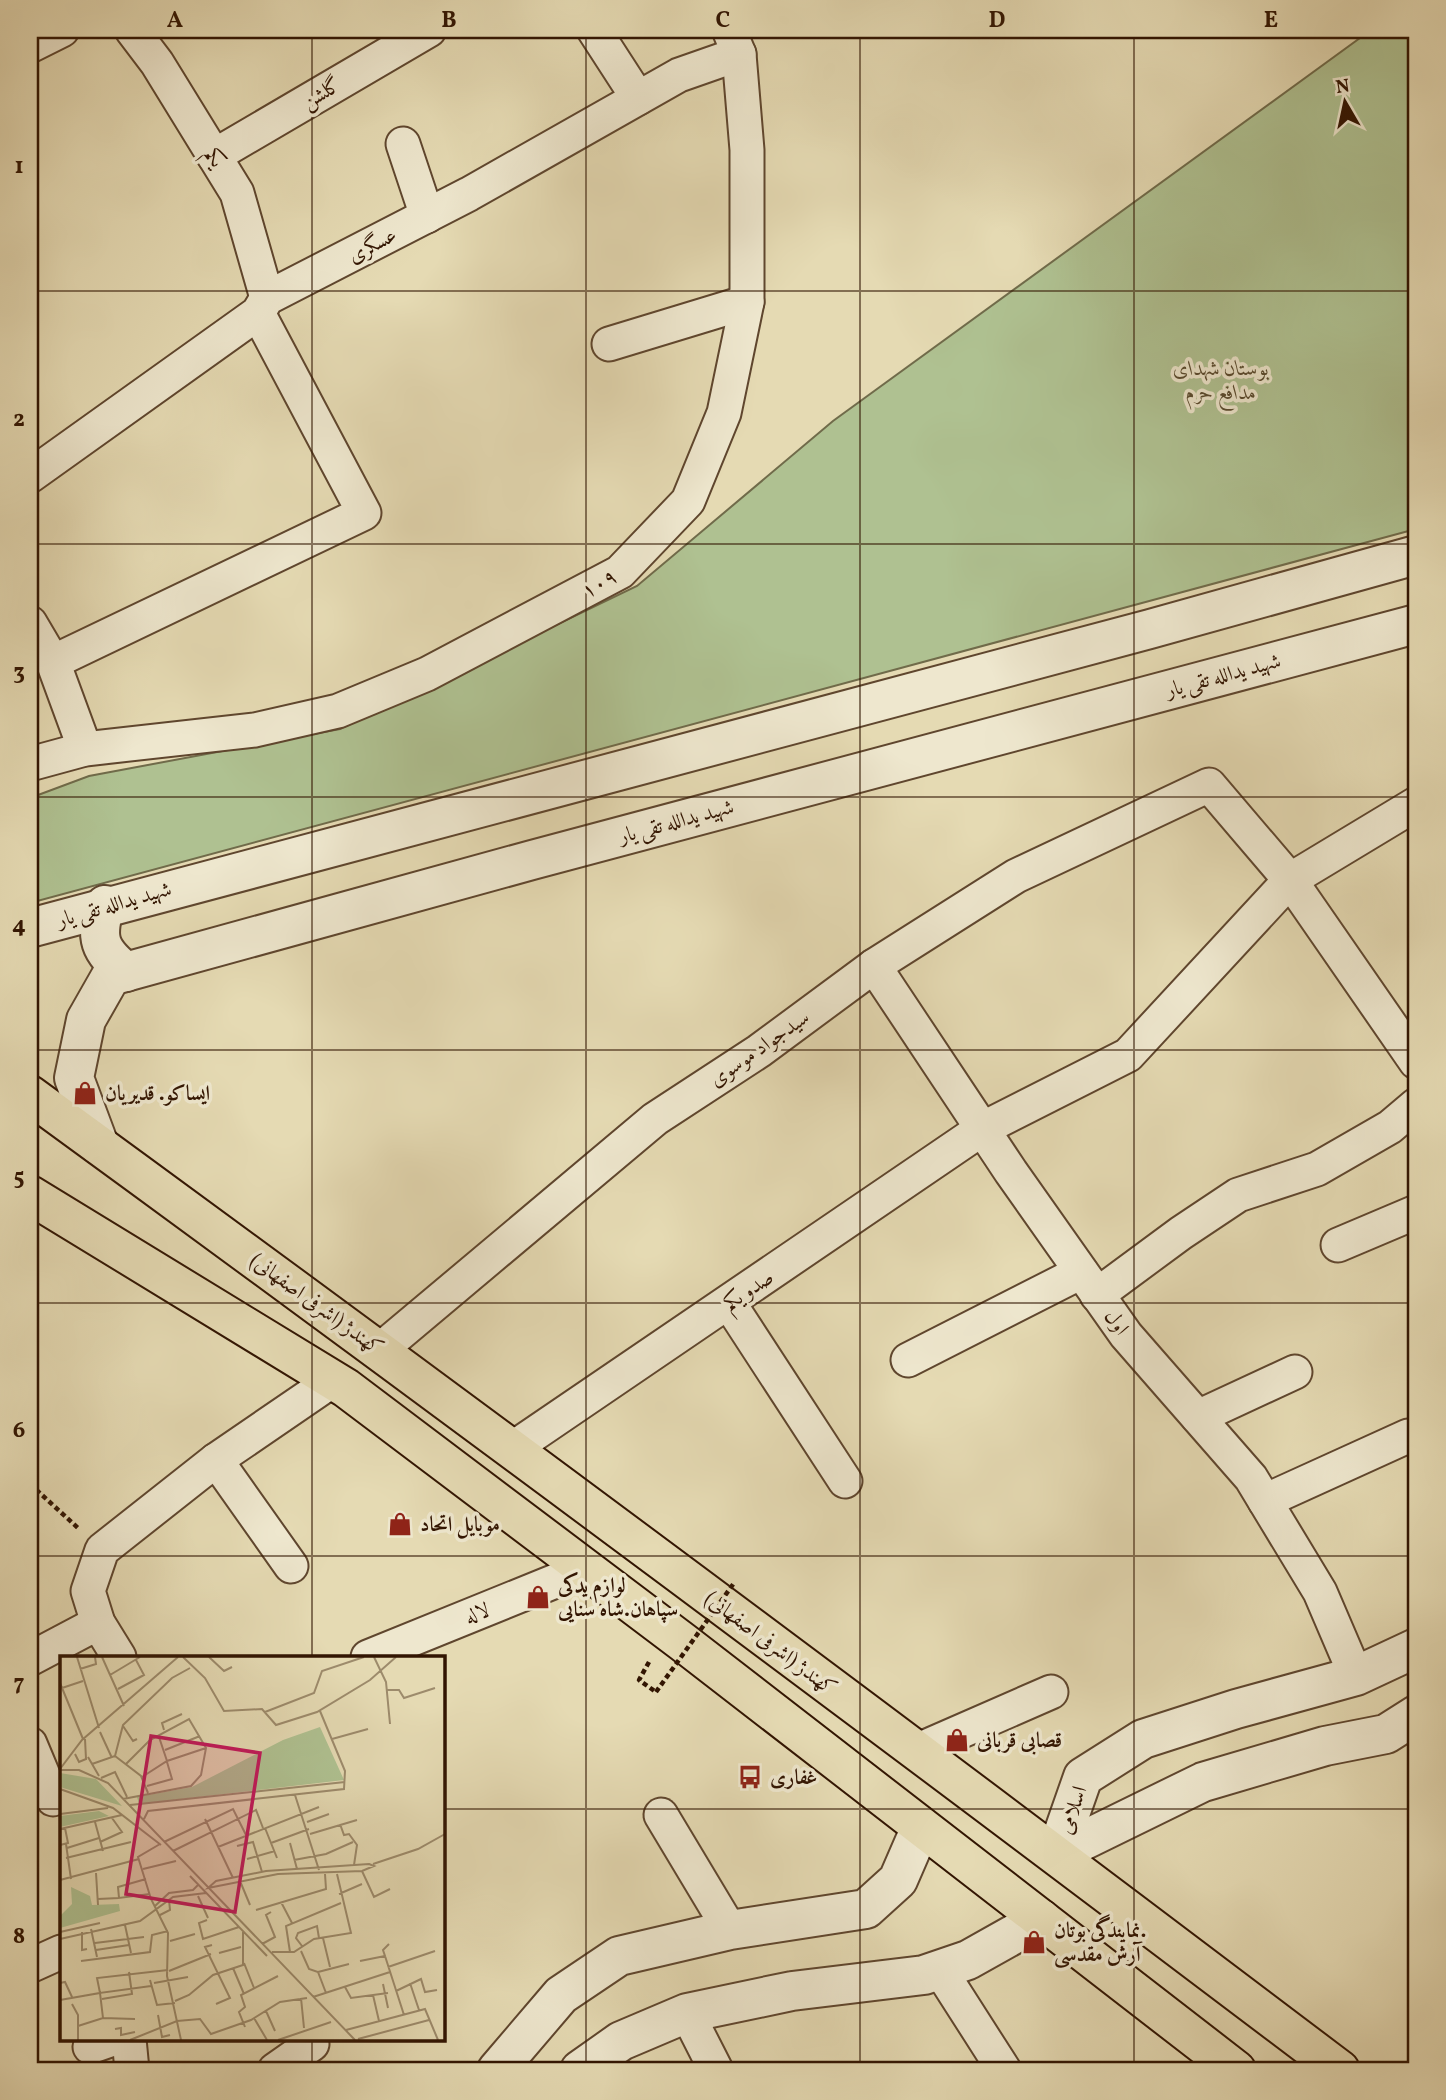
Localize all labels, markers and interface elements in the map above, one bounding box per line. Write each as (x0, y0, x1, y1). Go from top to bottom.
text: A (167, 5, 183, 37)
text: B (441, 5, 457, 37)
text: C (716, 5, 730, 37)
text: D (989, 5, 1006, 37)
text: E (1264, 5, 1278, 37)
north arrow (1310, 66, 1380, 136)
street label: گلشن (297, 71, 347, 117)
text: N (1334, 73, 1352, 101)
street label: یکم (193, 142, 231, 176)
text: 1 (14, 151, 24, 183)
street label: عسگری (343, 221, 402, 271)
park label: بوستان شهدای مدافع حرم (1173, 355, 1269, 411)
text: 2 (13, 404, 25, 436)
street label: ۱۰۹ (577, 563, 623, 606)
street label: شهید یدالله تقی یار (1161, 647, 1284, 706)
text: 3 (13, 657, 25, 689)
street label: شهید یدالله تقی یار (614, 793, 737, 852)
street label: شهید یدالله تقی یار (52, 875, 175, 936)
text: 4 (12, 910, 26, 942)
street label: سیدجواد موسوی (704, 1004, 816, 1095)
shop icon: ایساکو. قدیریان (71, 1079, 99, 1107)
place label: ایساکو. قدیریان (105, 1080, 210, 1109)
text: 5 (13, 1162, 25, 1194)
street label: کهندژ (اشرفی اصفهانی) (244, 1247, 389, 1363)
street label: صدو یکم (718, 1264, 782, 1322)
street label: اول (1097, 1304, 1135, 1342)
text: 6 (13, 1415, 25, 1447)
shop icon: موبایل اتحاد (386, 1510, 414, 1538)
place label: موبایل اتحاد (420, 1511, 500, 1540)
place label: لوازم یدکی سپاهان.شاه سنایی (557, 1572, 678, 1625)
shop icon: لوازم یدکی سپاهان.شاه سنایی (524, 1583, 552, 1611)
street label: کهندژ (اشرفی اصفهانی) (698, 1585, 842, 1703)
street label: لاله (461, 1596, 495, 1633)
inset map (60, 1656, 444, 2040)
text: 7 (14, 1668, 25, 1700)
shop icon: قصابی قربانی (943, 1726, 971, 1754)
place label: قصابی قربانی (976, 1727, 1062, 1756)
bus stop icon: غفاری (736, 1763, 764, 1791)
place label: غفاری (770, 1764, 817, 1793)
street label: اسلامی (1052, 1783, 1095, 1838)
place label: نمایندگی بوتان. آرش مقدسی (1054, 1914, 1146, 1970)
text: 8 (13, 1921, 25, 1953)
shop icon: نمایندگی بوتان. آرش مقدسی (1020, 1928, 1048, 1956)

